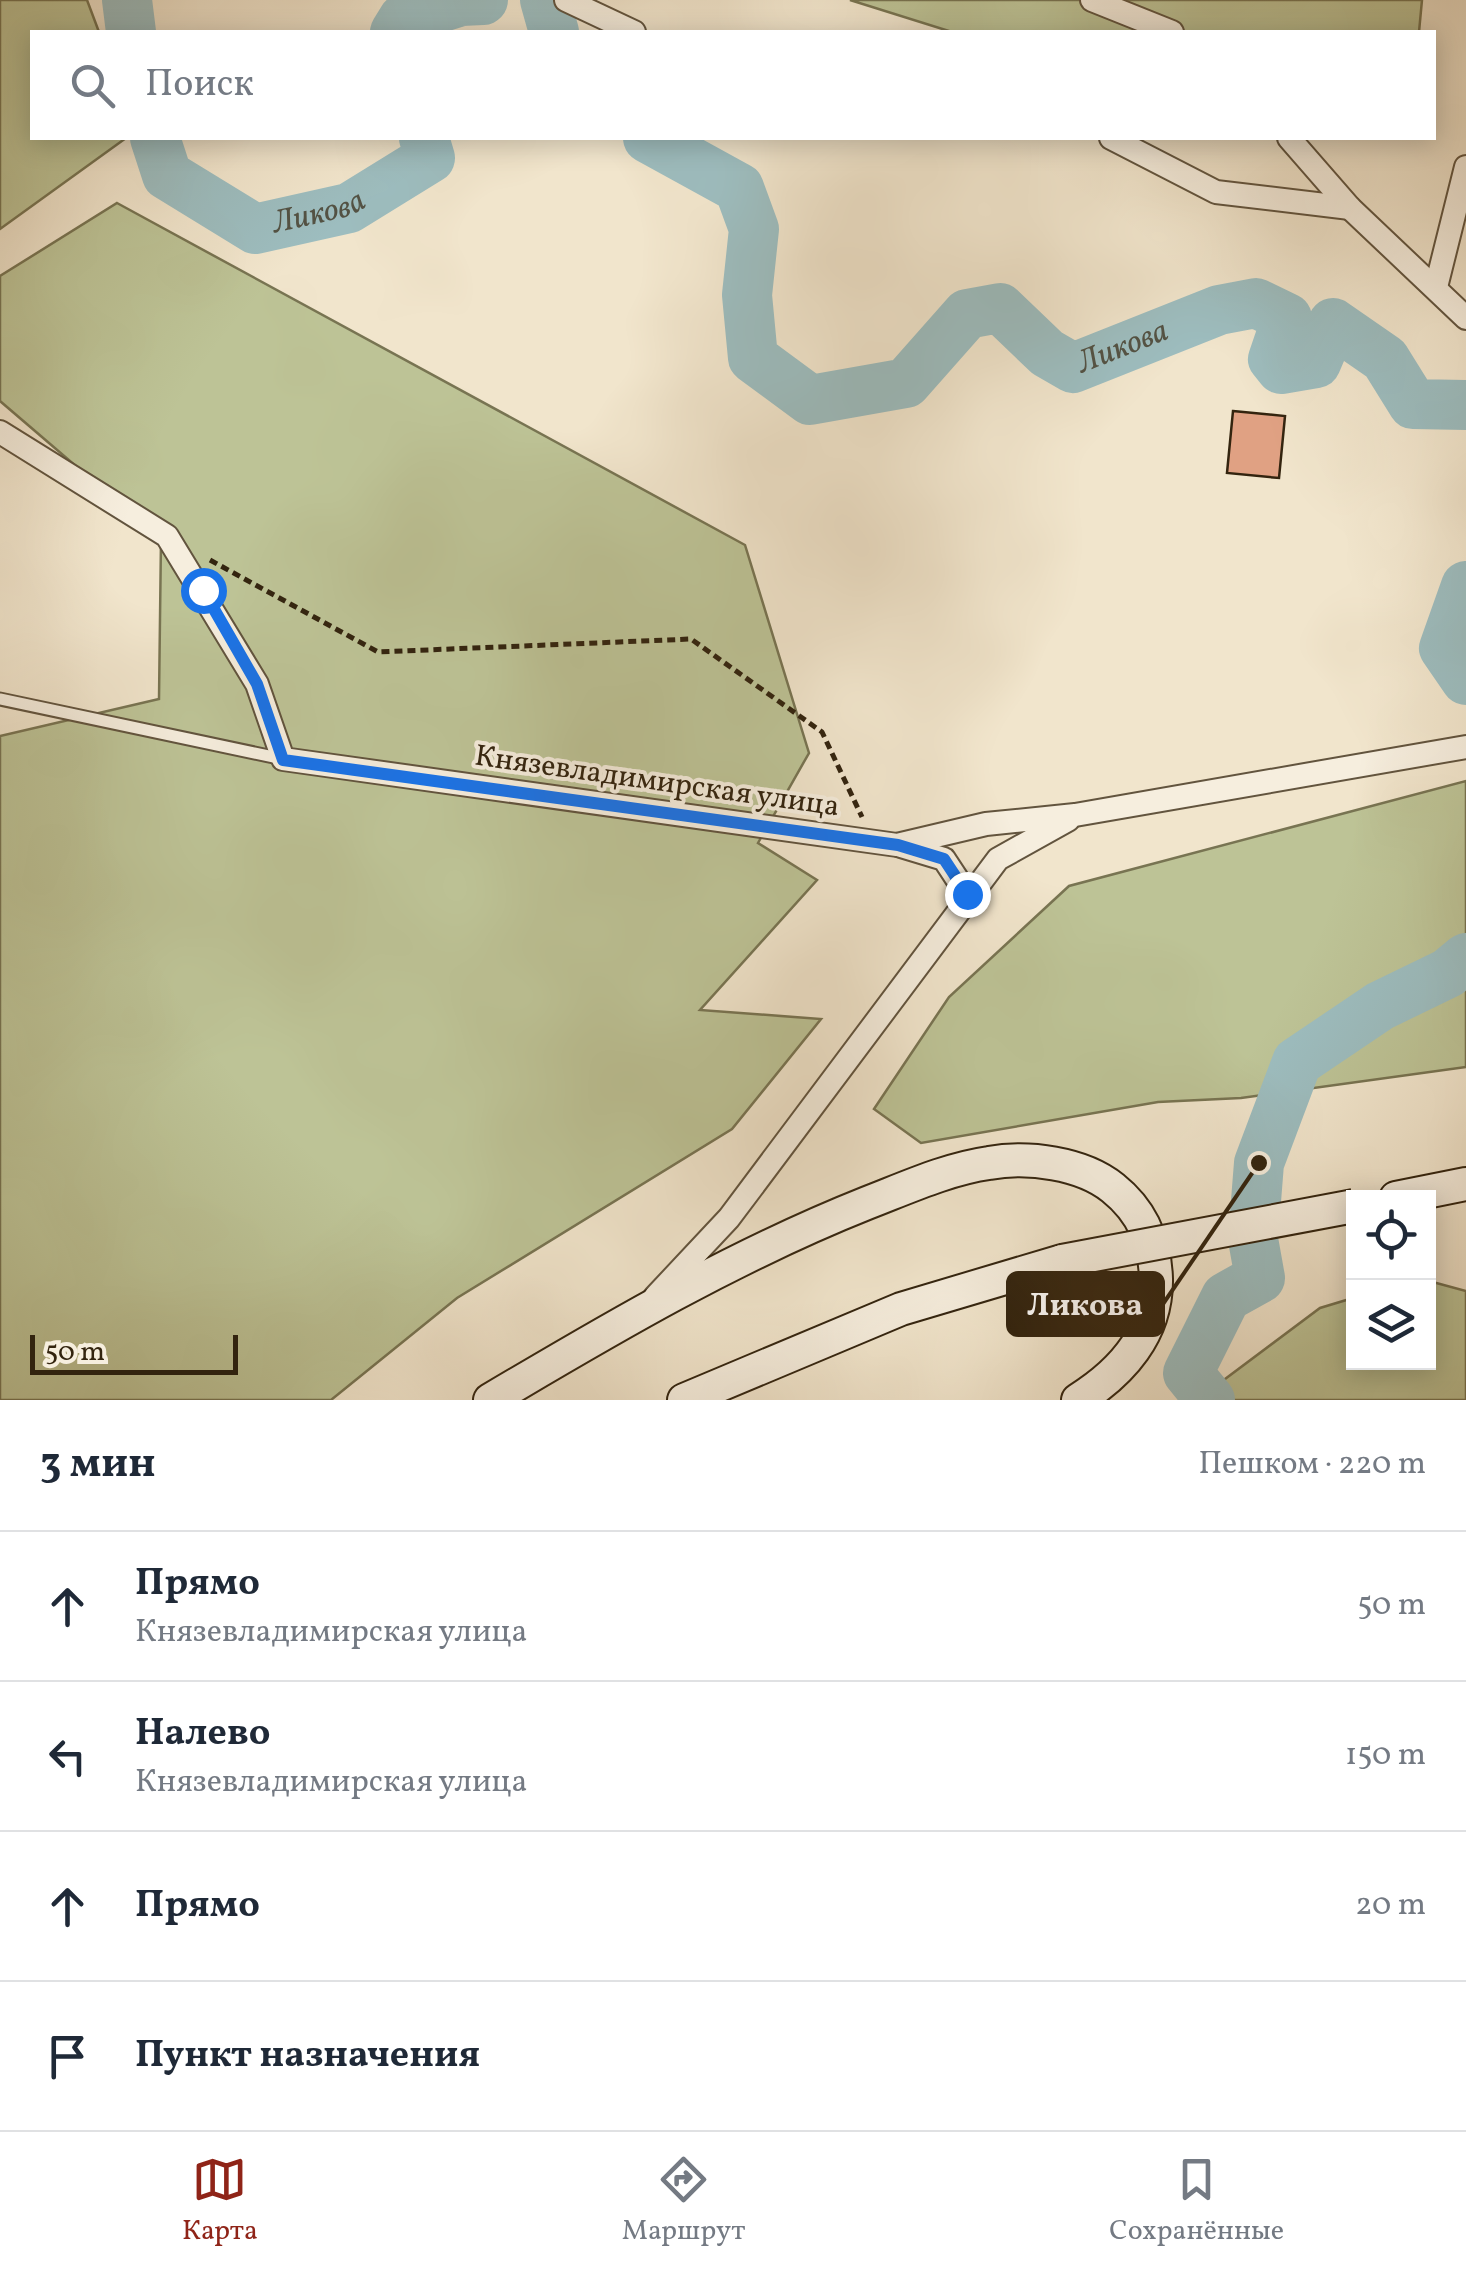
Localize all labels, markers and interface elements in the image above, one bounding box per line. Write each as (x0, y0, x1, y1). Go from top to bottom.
search box (30, 30, 1436, 140)
icon: search (65, 58, 120, 113)
text: Поиск (145, 59, 254, 112)
water label: Ликова (266, 180, 375, 247)
water label: Ликова (1069, 310, 1175, 387)
route start (181, 568, 227, 614)
street label: Князевладимирская улица (472, 736, 842, 828)
route end (945, 872, 991, 918)
map controls (1346, 1190, 1436, 1370)
button: locate (1346, 1190, 1436, 1280)
callout: Ликова (1008, 1273, 1163, 1335)
button: layers (1346, 1280, 1436, 1370)
text: Ликова (1027, 1285, 1143, 1329)
scale bar (30, 1330, 238, 1374)
text: 50 m (45, 1333, 105, 1372)
text: 3 мин (40, 1436, 156, 1495)
text: Пешком · 220 m (1198, 1443, 1426, 1487)
text: Прямо (135, 1558, 260, 1611)
icon: ahead (40, 1579, 95, 1634)
text: 50 m (1357, 1584, 1426, 1628)
text: Князевладимирская улица (135, 1611, 527, 1655)
text: Налево (135, 1708, 271, 1761)
icon: left (40, 1729, 95, 1784)
text: 150 m (1345, 1734, 1426, 1778)
text: Князевладимирская улица (135, 1761, 527, 1805)
icon: ahead (40, 1879, 95, 1934)
text: Прямо (135, 1880, 260, 1933)
text: 20 m (1355, 1884, 1426, 1928)
icon: arrive (40, 2029, 95, 2084)
text: Пункт назначения (135, 2030, 480, 2083)
tab: Карта (182, 2152, 258, 2251)
tab: Маршрут (622, 2152, 745, 2251)
tab: Сохранённые (1109, 2152, 1284, 2251)

